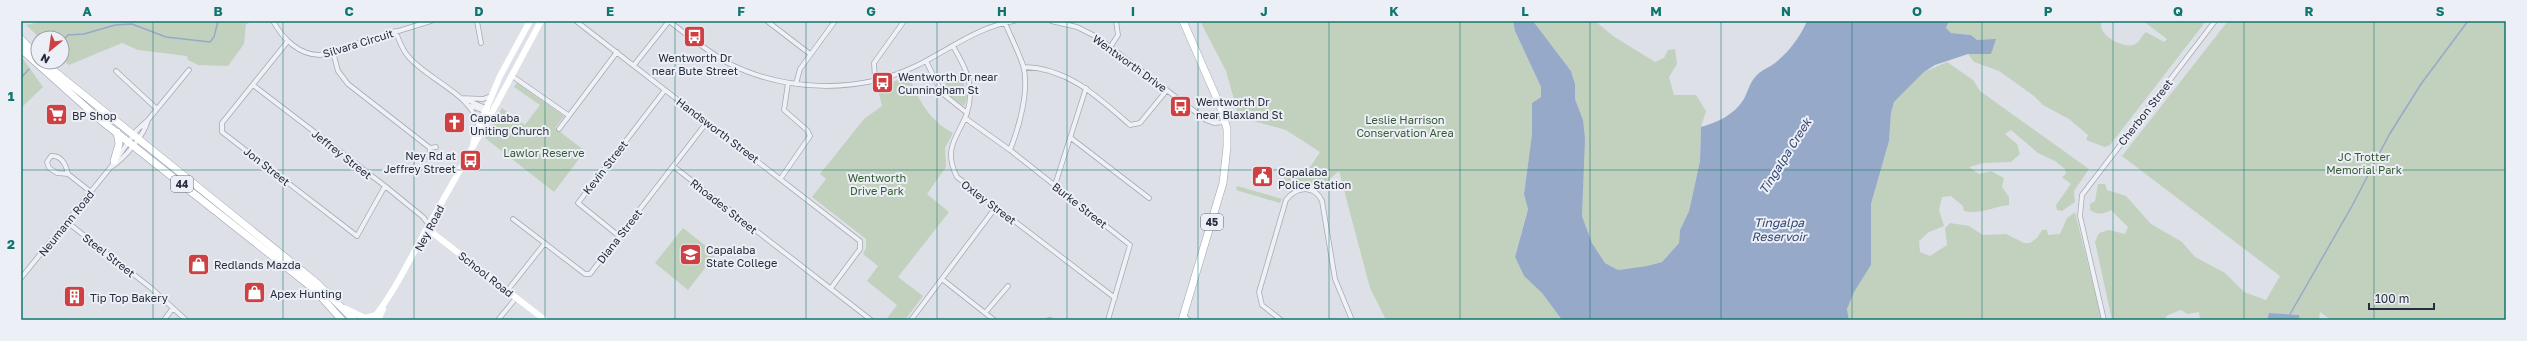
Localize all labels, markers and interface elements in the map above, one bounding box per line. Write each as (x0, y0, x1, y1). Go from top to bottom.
text: A (82, 3, 92, 19)
text: B (213, 3, 223, 19)
text: C (344, 3, 354, 19)
text: D (474, 3, 484, 19)
text: E (606, 3, 614, 19)
text: F (737, 3, 745, 19)
text: G (866, 3, 876, 19)
text: H (997, 3, 1007, 19)
text: I (1131, 3, 1135, 19)
text: J (1260, 3, 1268, 19)
text: K (1389, 3, 1399, 19)
text: L (1521, 3, 1529, 19)
text: M (1650, 3, 1662, 19)
text: N (1781, 3, 1791, 19)
text: O (1912, 3, 1922, 19)
text: P (2044, 3, 2053, 19)
text: Q (2173, 3, 2183, 19)
text: R (2304, 3, 2314, 19)
text: S (2436, 3, 2445, 19)
bus stop icon: Wentworth Dr near Bute Street (682, 24, 708, 50)
street label: Silvara Circuit (321, 26, 395, 60)
north arrow (30, 30, 70, 70)
street label: Wentworth Drive (1090, 32, 1170, 94)
text: N (38, 51, 52, 67)
place label: Wentworth Dr near Bute Street (652, 51, 738, 77)
bus stop icon: Wentworth Dr near Cunningham St (869, 69, 895, 95)
place label: Wentworth Dr near Cunningham St (898, 70, 999, 96)
street label: Cherbon Street (2115, 76, 2175, 148)
text: 1 (8, 88, 15, 104)
bus stop icon: Wentworth Dr near Blaxland St (1168, 94, 1194, 120)
street label: Handsworth Street (674, 95, 762, 165)
place label: Wentworth Dr near Blaxland St (1196, 95, 1283, 121)
supermarket icon: BP Shop (44, 102, 70, 128)
place label: BP Shop (72, 109, 117, 122)
church icon: Capalaba Uniting Church (441, 110, 467, 136)
place label: Capalaba Uniting Church (470, 111, 549, 137)
park label: Leslie Harrison Conservation Area (1356, 113, 1454, 139)
water label: Tingalpa Creek (1756, 114, 1815, 197)
street label: Jeffrey Street (310, 127, 374, 181)
street label: Kevin Street (580, 137, 630, 197)
street label: Jon Street (241, 144, 293, 188)
park label: Lawlor Reserve (503, 146, 585, 159)
bus stop icon: Ney Rd at Jeffrey Street (458, 148, 484, 174)
place label: Ney Rd at Jeffrey Street (384, 149, 456, 175)
park label: JC Trotter Memorial Park (2326, 150, 2402, 176)
public building icon: Capalaba Police Station (1249, 164, 1275, 190)
place label: Capalaba Police Station (1278, 165, 1351, 191)
park label: Wentworth Drive Park (848, 171, 906, 197)
road number: 44 (171, 176, 193, 192)
street label: Rhoades Street (688, 176, 760, 236)
street label: Oxley Street (959, 177, 1019, 227)
street label: Burke Street (1050, 180, 1110, 230)
street label: Neumann Road (36, 188, 96, 258)
street label: Ney Road (411, 203, 447, 253)
street label: Diana Street (594, 206, 644, 266)
road number: 45 (1201, 214, 1223, 230)
water label: Tingalpa Reservoir (1752, 215, 1809, 244)
street label: Steel Street (80, 231, 138, 279)
text: 2 (7, 236, 15, 252)
school or university icon: Capalaba State College (677, 242, 703, 268)
place label: Capalaba State College (706, 243, 777, 269)
street label: School Road (456, 248, 516, 300)
shop icon: Redlands Mazda (185, 251, 211, 277)
place label: Redlands Mazda (214, 258, 301, 271)
shop icon: Apex Hunting (241, 280, 267, 306)
building icon: Tip Top Bakery (61, 284, 87, 310)
scale bar (2369, 285, 2434, 311)
place label: Apex Hunting (270, 287, 342, 300)
place label: Tip Top Bakery (90, 291, 168, 304)
text: 100 m (2375, 291, 2409, 306)

